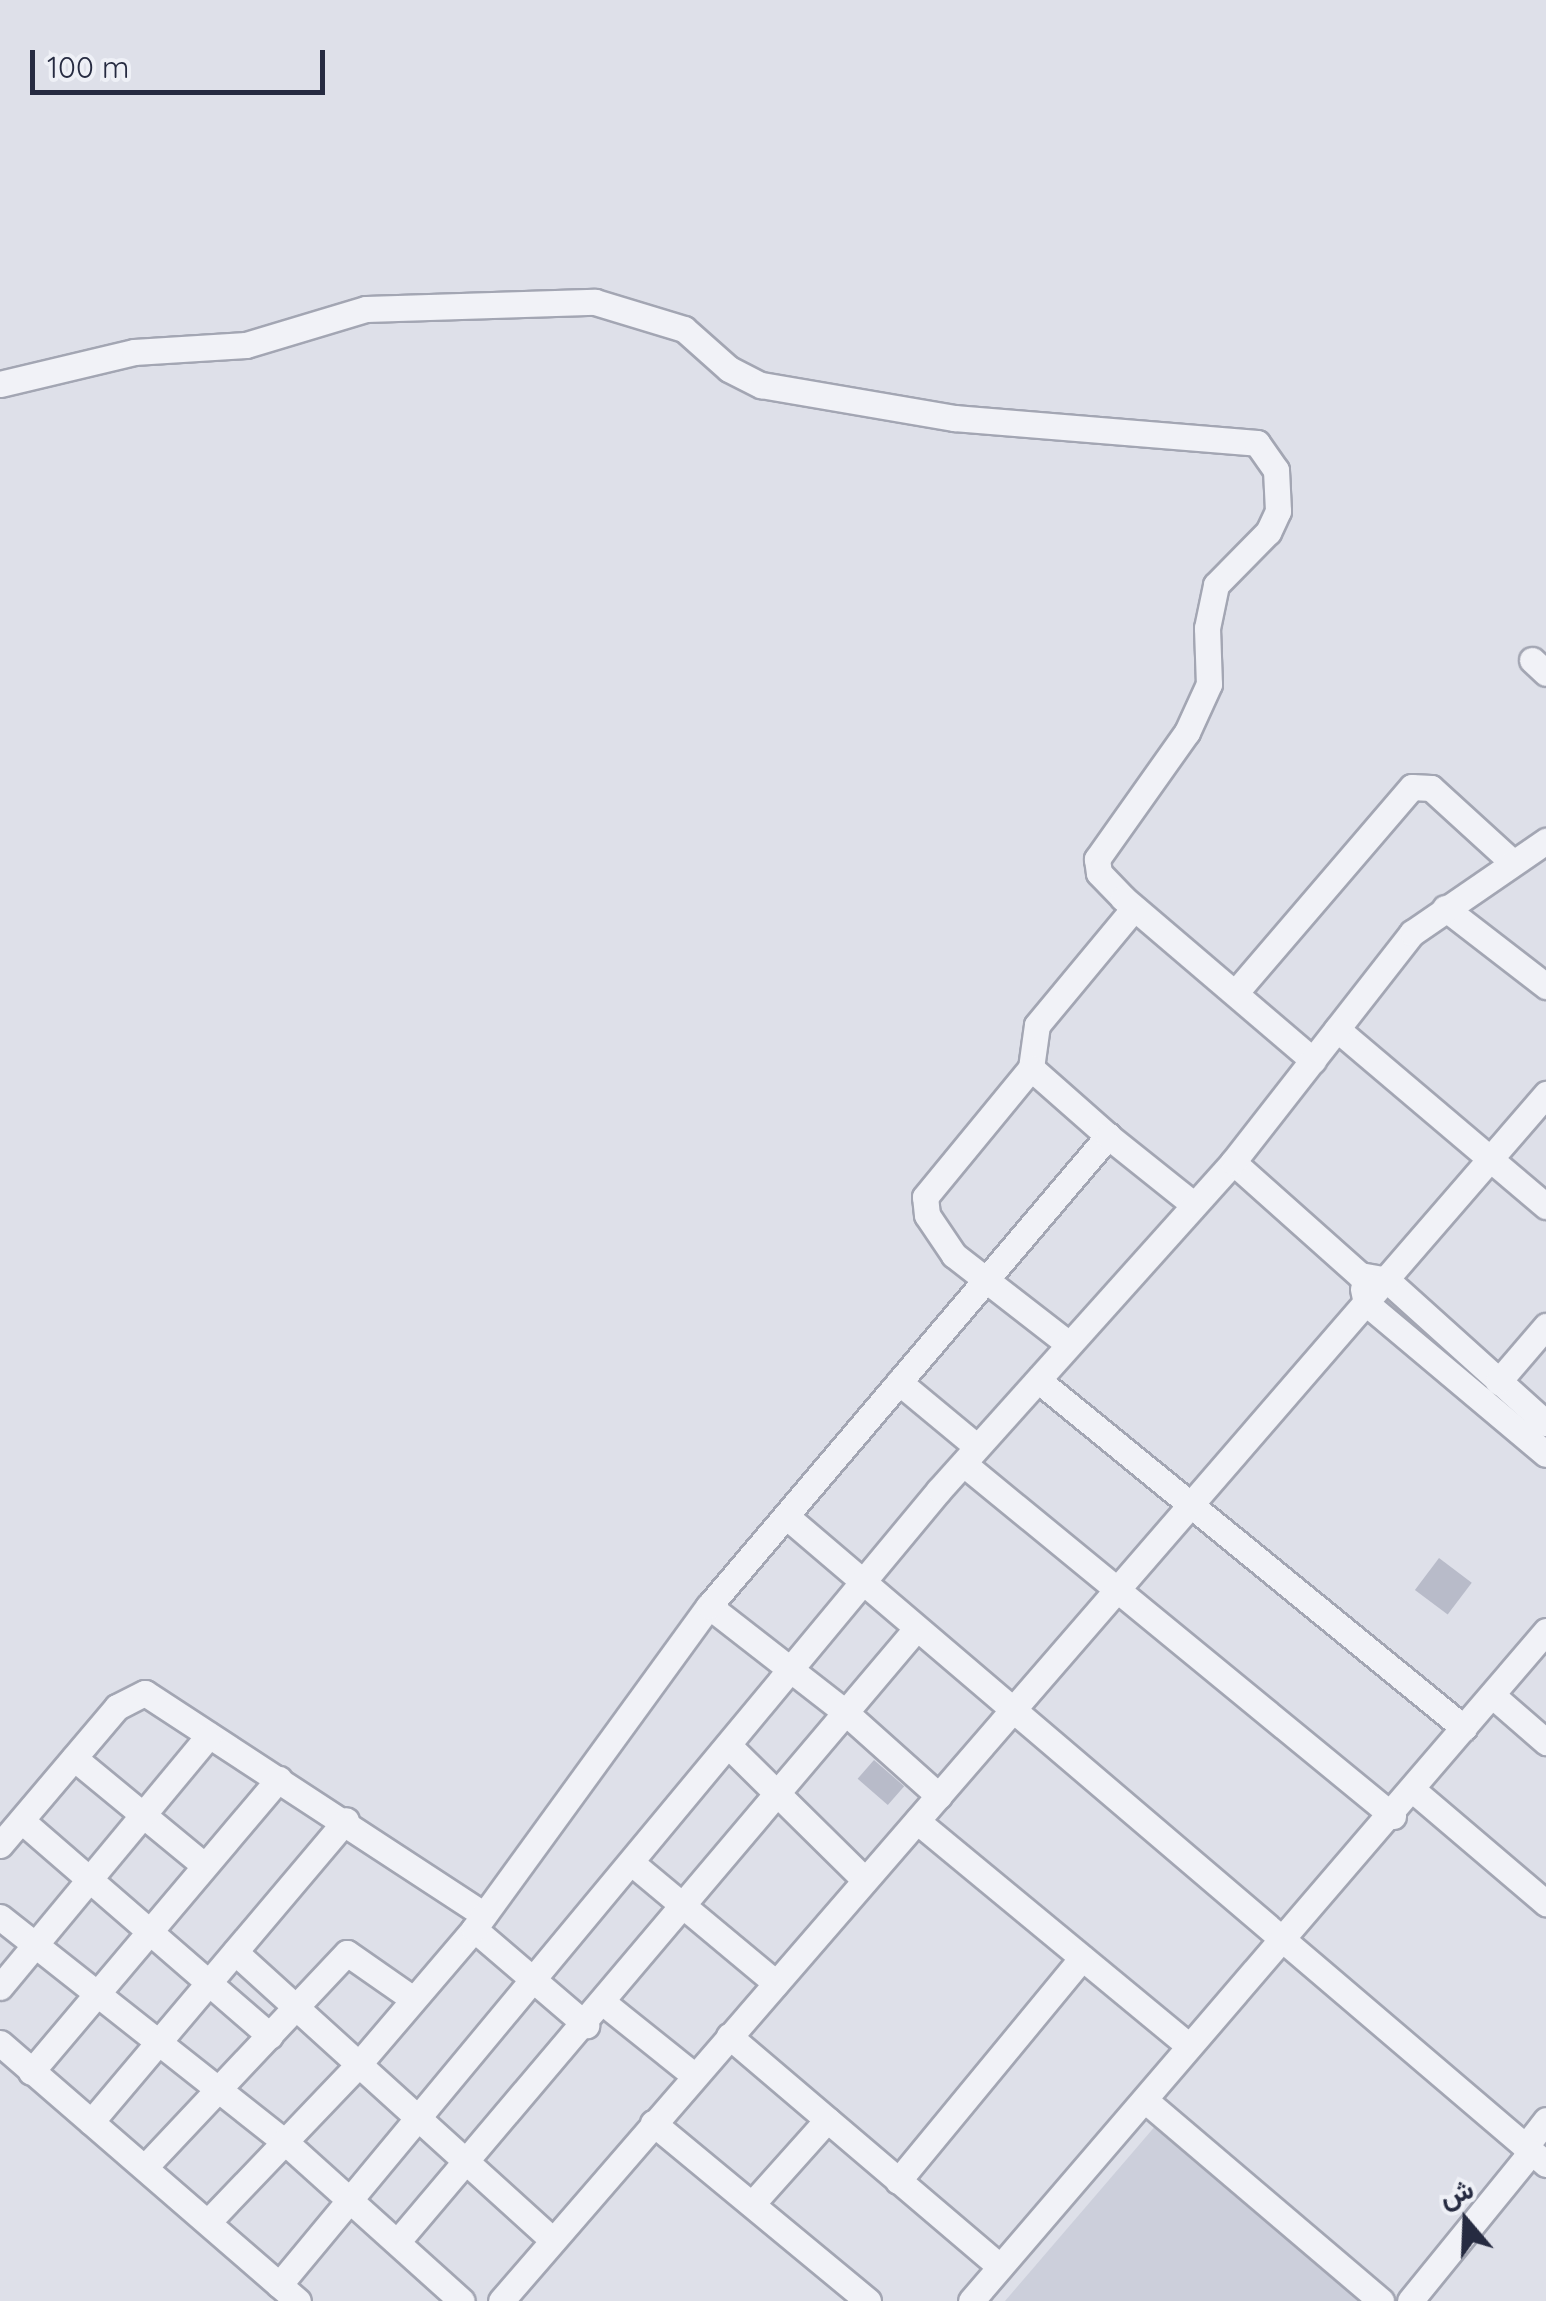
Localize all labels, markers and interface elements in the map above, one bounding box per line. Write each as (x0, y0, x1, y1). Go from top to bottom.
scale bar (35, 30, 330, 92)
text: 100 m (47, 48, 129, 86)
text: ش (1434, 2170, 1478, 2214)
north arrow (1416, 2171, 1516, 2271)

